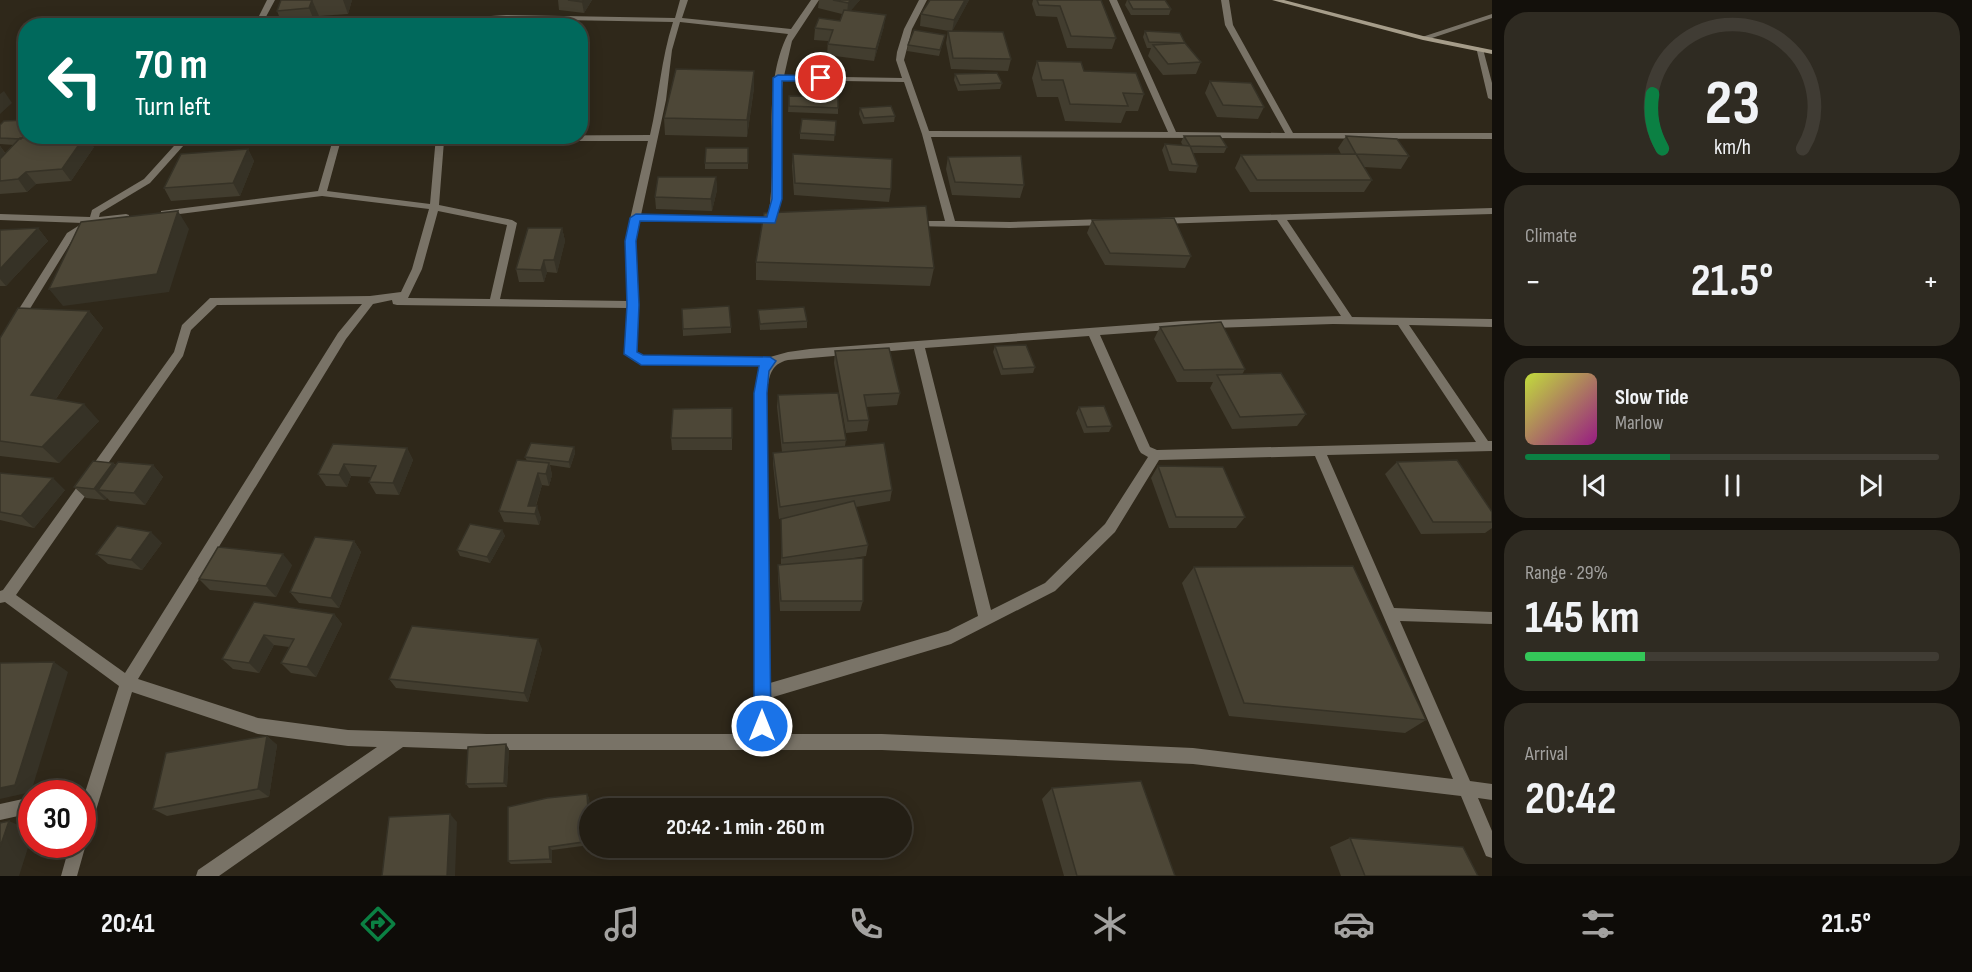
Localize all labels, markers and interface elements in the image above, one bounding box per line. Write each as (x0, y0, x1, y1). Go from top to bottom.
text: 70 m (135, 40, 208, 91)
icon: left (36, 42, 114, 120)
pin (795, 52, 846, 103)
icon: arrive (804, 61, 837, 94)
text: 23 (1704, 68, 1760, 143)
text: Turn left (135, 91, 211, 123)
text: km/h (1713, 136, 1751, 161)
text: Climate (1525, 224, 1577, 248)
text: 21.5° (1691, 254, 1773, 309)
text: − (1525, 262, 1541, 302)
text: + (1923, 262, 1939, 302)
text: Slow Tide (1615, 384, 1689, 411)
text: Marlow (1615, 411, 1663, 435)
icon: previous (1578, 469, 1611, 502)
icon: pause (1716, 469, 1749, 502)
icon: next (1854, 469, 1887, 502)
text: Range · 29% (1525, 561, 1608, 585)
text: 145 km (1525, 591, 1640, 646)
position arrow (730, 694, 794, 758)
text: Arrival (1525, 742, 1568, 766)
text: 20:42 (1525, 772, 1616, 827)
speed limit sign: 30 (18, 780, 96, 858)
text: 20:42 · 1 min · 260 m (666, 814, 825, 841)
icon: directions (357, 903, 399, 945)
icon: music (601, 903, 643, 945)
icon: phone (845, 903, 887, 945)
icon: climate (1089, 903, 1131, 945)
icon: car (1333, 903, 1375, 945)
icon: filters (1577, 903, 1619, 945)
text: 20:41 (101, 908, 155, 940)
text: 21.5° (1821, 908, 1871, 940)

